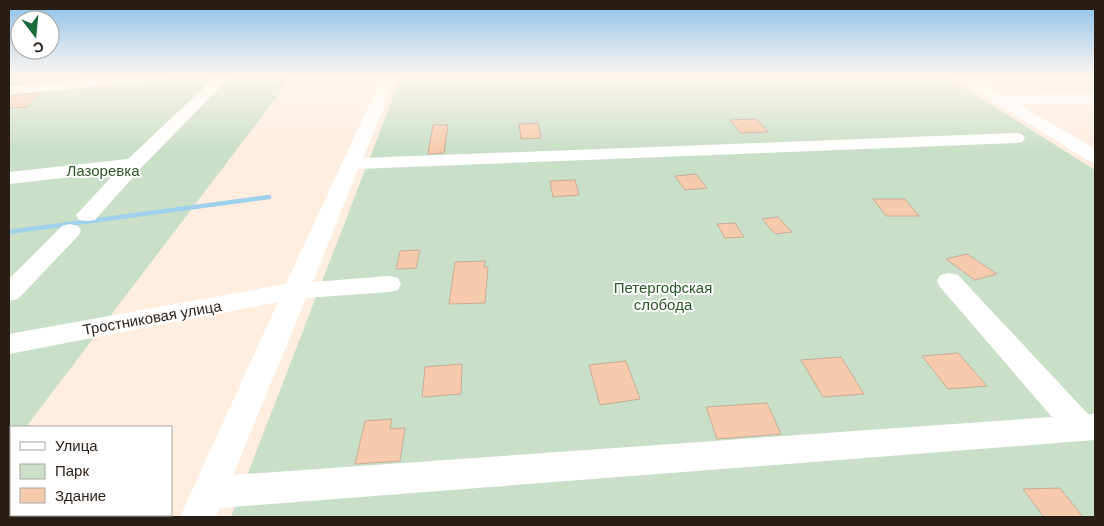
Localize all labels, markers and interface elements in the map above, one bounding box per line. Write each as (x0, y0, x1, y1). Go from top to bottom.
north arrow (10, 10, 60, 60)
text: С (31, 37, 46, 58)
park label: Лазоревка (67, 161, 140, 181)
park label: Петергофская слобода (614, 278, 712, 315)
street label: Тростниковая улица (81, 296, 224, 340)
legend (10, 426, 172, 516)
text: Улица (55, 436, 98, 456)
text: Парк (55, 461, 89, 481)
text: Здание (55, 486, 106, 506)

